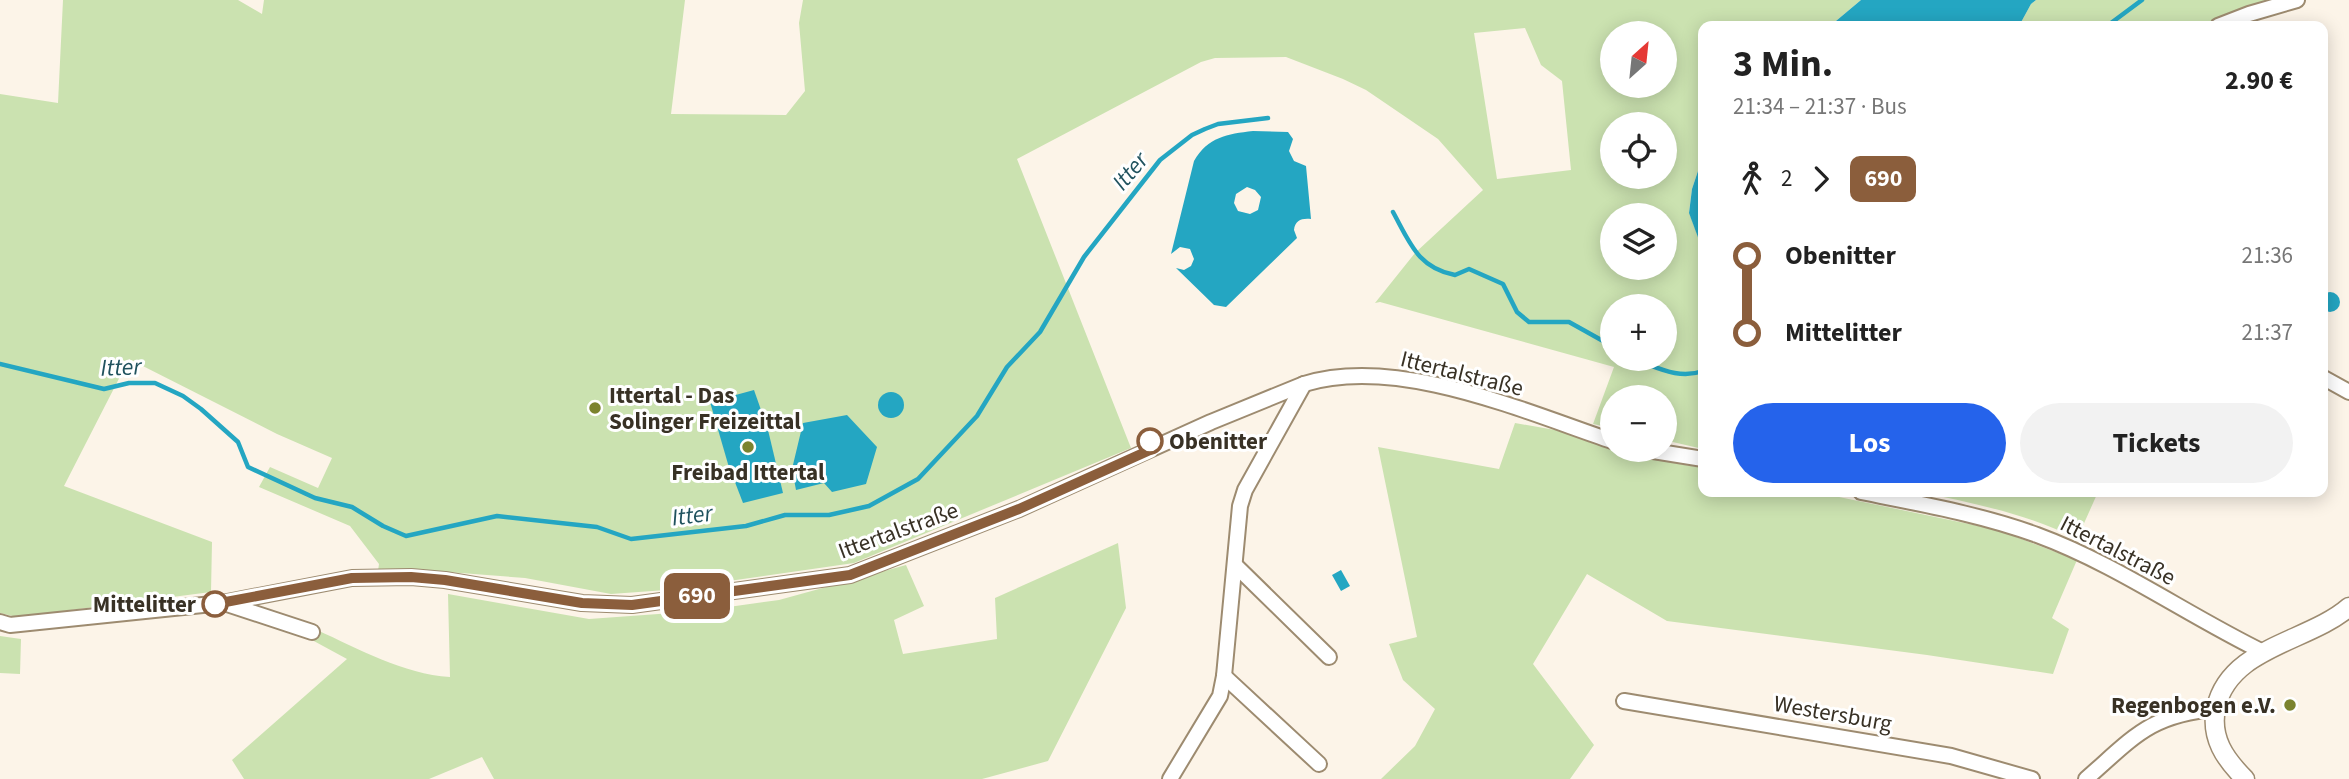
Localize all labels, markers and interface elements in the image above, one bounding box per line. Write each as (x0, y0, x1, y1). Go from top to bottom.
north arrow (1600, 21, 1676, 98)
map controls (1600, 21, 1677, 462)
text: 3 Min. (1733, 37, 1833, 91)
text: 2.90 € (2225, 62, 2293, 99)
text: 21:34 – 21:37 · Bus (1733, 90, 1907, 123)
button: locate (1600, 112, 1677, 189)
water label: Itter (1104, 143, 1158, 198)
icon: walk (1733, 160, 1771, 198)
icon: forward (1802, 160, 1840, 198)
text: 690 (1864, 161, 1902, 196)
text: 2 (1781, 162, 1792, 195)
button: layers (1600, 203, 1677, 280)
text: Obenitter (1785, 237, 1896, 274)
text: 21:36 (2242, 239, 2293, 272)
button: + (1600, 294, 1677, 371)
text: Mittelitter (1785, 314, 1902, 351)
text: 21:37 (2242, 316, 2293, 349)
street label: Ittertalstraße (1397, 342, 1527, 405)
water label: Itter (100, 349, 144, 386)
place label: Ittertal - Das Solinger Freizeittal (609, 379, 801, 438)
button: − (1600, 385, 1677, 462)
marker: Ittertal - Das Solinger Freizeittal (587, 400, 603, 416)
button: Los (1733, 403, 2006, 483)
button: Tickets (2020, 403, 2293, 483)
place label: Obenitter (1169, 425, 1268, 458)
marker: Obenitter (1137, 428, 1163, 454)
marker: Freibad Ittertal (740, 439, 756, 455)
place label: Freibad Ittertal (671, 456, 825, 489)
street label: Ittertalstraße (834, 493, 963, 567)
water label: Itter (670, 495, 716, 535)
street label: Ittertalstraße (2054, 507, 2181, 594)
line badge: 690 (657, 573, 737, 619)
text: 690 (678, 578, 716, 613)
place label: Mittelitter (93, 588, 197, 621)
marker: Mittelitter (202, 591, 228, 617)
street label: Westersburg (1771, 687, 1895, 740)
place label: Regenbogen e.V. (2111, 689, 2276, 722)
marker: Regenbogen e.V. (2282, 697, 2298, 713)

